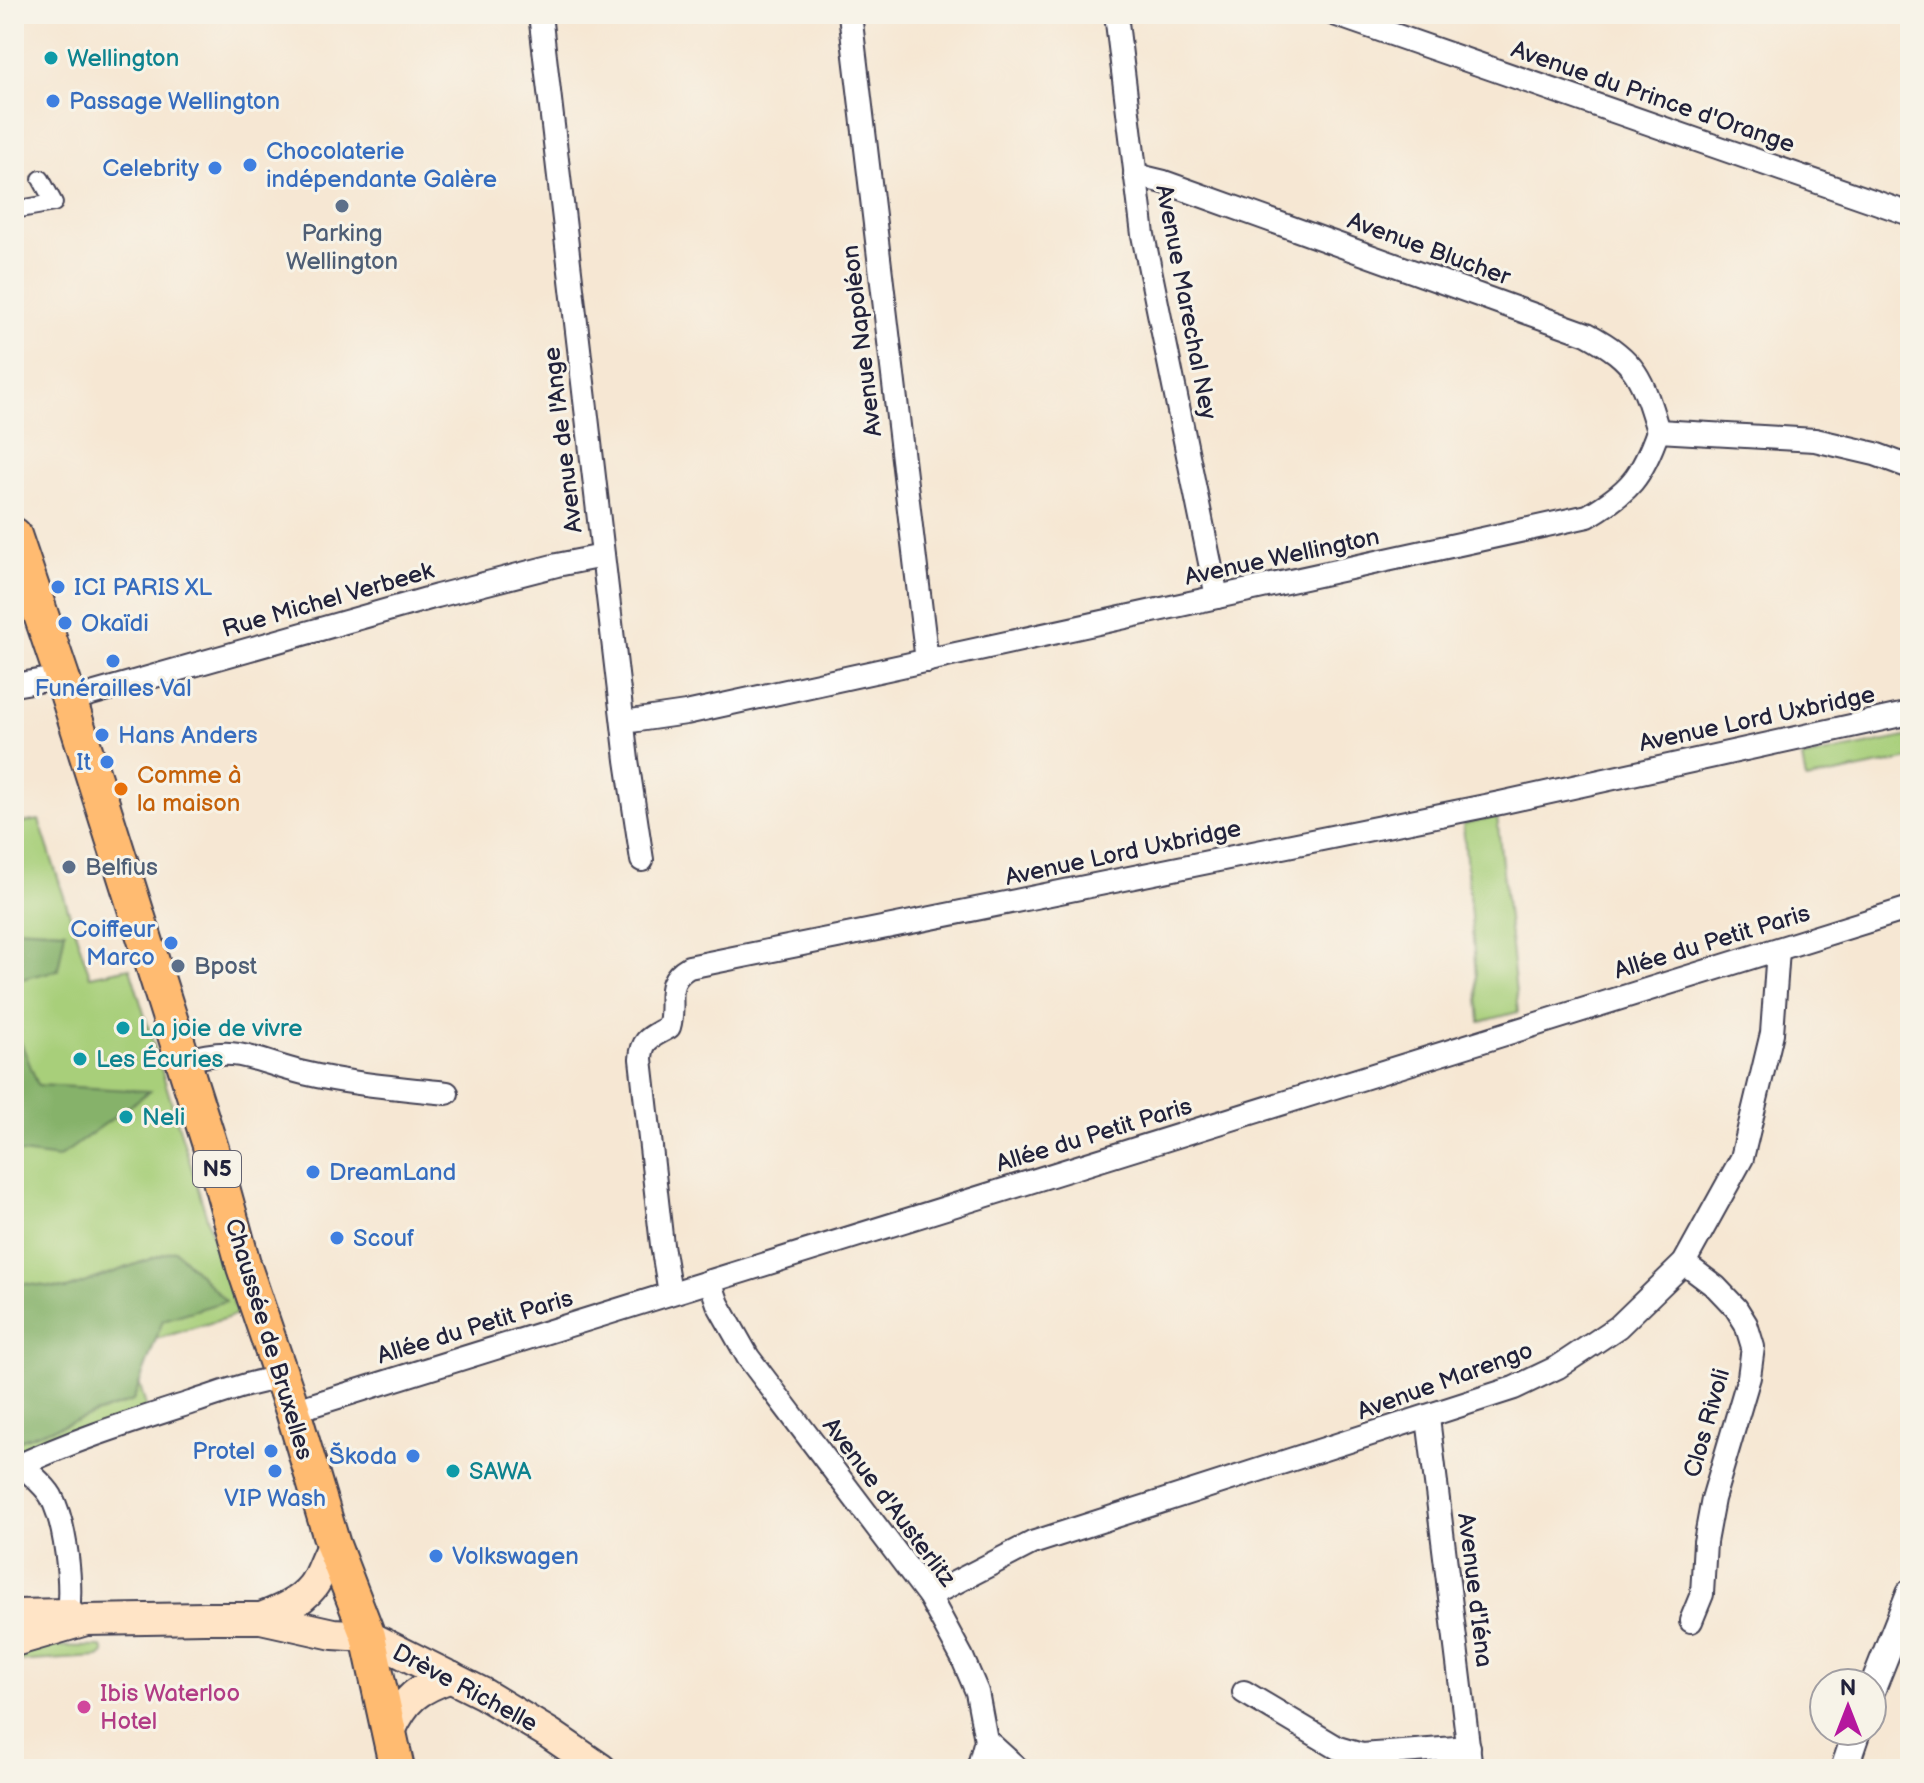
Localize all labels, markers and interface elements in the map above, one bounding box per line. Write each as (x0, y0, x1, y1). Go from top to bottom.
street label: Avenue du Prince d'Orange (1507, 35, 1799, 159)
place label: Wellington (67, 44, 179, 73)
marker: Wellington (42, 49, 60, 67)
place label: Passage Wellington (69, 87, 280, 116)
marker: Passage Wellington (44, 92, 62, 110)
place label: Chocolaterie indépendante Galère (266, 137, 497, 194)
place label: Celebrity (102, 154, 199, 183)
marker: Chocolaterie indépendante Galère (241, 156, 259, 174)
marker: Celebrity (206, 159, 224, 177)
street label: Avenue Marechal Ney (1149, 182, 1223, 422)
marker: Parking Wellington (333, 197, 351, 215)
street label: Avenue Blucher (1344, 206, 1515, 292)
place label: Parking Wellington (286, 219, 398, 276)
street label: Avenue Napoléon (836, 243, 888, 439)
street label: Avenue de l'Ange (537, 345, 589, 535)
street label: Avenue Wellington (1182, 522, 1382, 592)
street label: Rue Michel Verbeek (219, 556, 437, 644)
place label: ICI PARIS XL (74, 573, 212, 602)
marker: ICI PARIS XL (49, 578, 67, 596)
place label: Okaïdi (81, 609, 149, 638)
marker: Okaïdi (56, 614, 74, 632)
marker: Funérailles Val (104, 652, 122, 670)
place label: Funérailles Val (34, 674, 192, 703)
street label: Avenue Lord Uxbridge (1636, 680, 1878, 758)
place label: Hans Anders (118, 721, 258, 750)
marker: Hans Anders (93, 726, 111, 744)
place label: It (76, 748, 92, 777)
marker: It (98, 753, 116, 771)
place label: Comme à la maison (137, 761, 242, 818)
marker: Comme à la maison (112, 780, 130, 798)
street label: Avenue Lord Uxbridge (1002, 814, 1244, 892)
place label: Belfius (85, 853, 158, 882)
marker: Belfius (60, 858, 78, 876)
street label: Allée du Petit Paris (1611, 898, 1813, 986)
place label: Coiffeur Marco (70, 915, 155, 972)
marker: Coiffeur Marco (162, 934, 180, 952)
place label: Bpost (194, 952, 258, 981)
marker: Bpost (169, 957, 187, 975)
place label: La joie de vivre (139, 1014, 303, 1043)
marker: La joie de vivre (114, 1019, 132, 1037)
place label: Les Écuries (96, 1044, 224, 1074)
marker: Les Écuries (71, 1050, 89, 1068)
street label: Allée du Petit Paris (993, 1091, 1195, 1179)
place label: Neli (142, 1103, 185, 1132)
marker: Neli (117, 1108, 135, 1126)
road number: N5 (193, 1151, 241, 1187)
place label: DreamLand (329, 1158, 456, 1187)
marker: DreamLand (304, 1163, 322, 1181)
street label: Chaussée de Bruxelles (219, 1215, 320, 1463)
place label: Scouf (353, 1224, 415, 1253)
marker: Scouf (328, 1229, 346, 1247)
street label: Allée du Petit Paris (374, 1283, 576, 1371)
street label: Avenue Marengo (1353, 1336, 1537, 1426)
street label: Clos Rivoli (1678, 1365, 1736, 1481)
street label: Avenue d'Austerlitz (816, 1412, 962, 1592)
place label: Protel (192, 1437, 255, 1466)
marker: Protel (262, 1442, 280, 1460)
place label: Škoda (329, 1442, 397, 1471)
marker: Škoda (404, 1447, 422, 1465)
place label: SAWA (469, 1457, 532, 1486)
marker: VIP Wash (266, 1462, 284, 1480)
marker: SAWA (444, 1462, 462, 1480)
place label: VIP Wash (224, 1484, 326, 1513)
street label: Avenue d'Iéna (1451, 1511, 1499, 1669)
place label: Volkswagen (452, 1542, 579, 1571)
marker: Volkswagen (427, 1547, 445, 1565)
street label: Drève Richelle (388, 1638, 542, 1738)
north arrow (1808, 1667, 1888, 1747)
text: N (1840, 1675, 1856, 1702)
place label: Ibis Waterloo Hotel (100, 1679, 240, 1736)
marker: Ibis Waterloo Hotel (75, 1698, 93, 1716)

